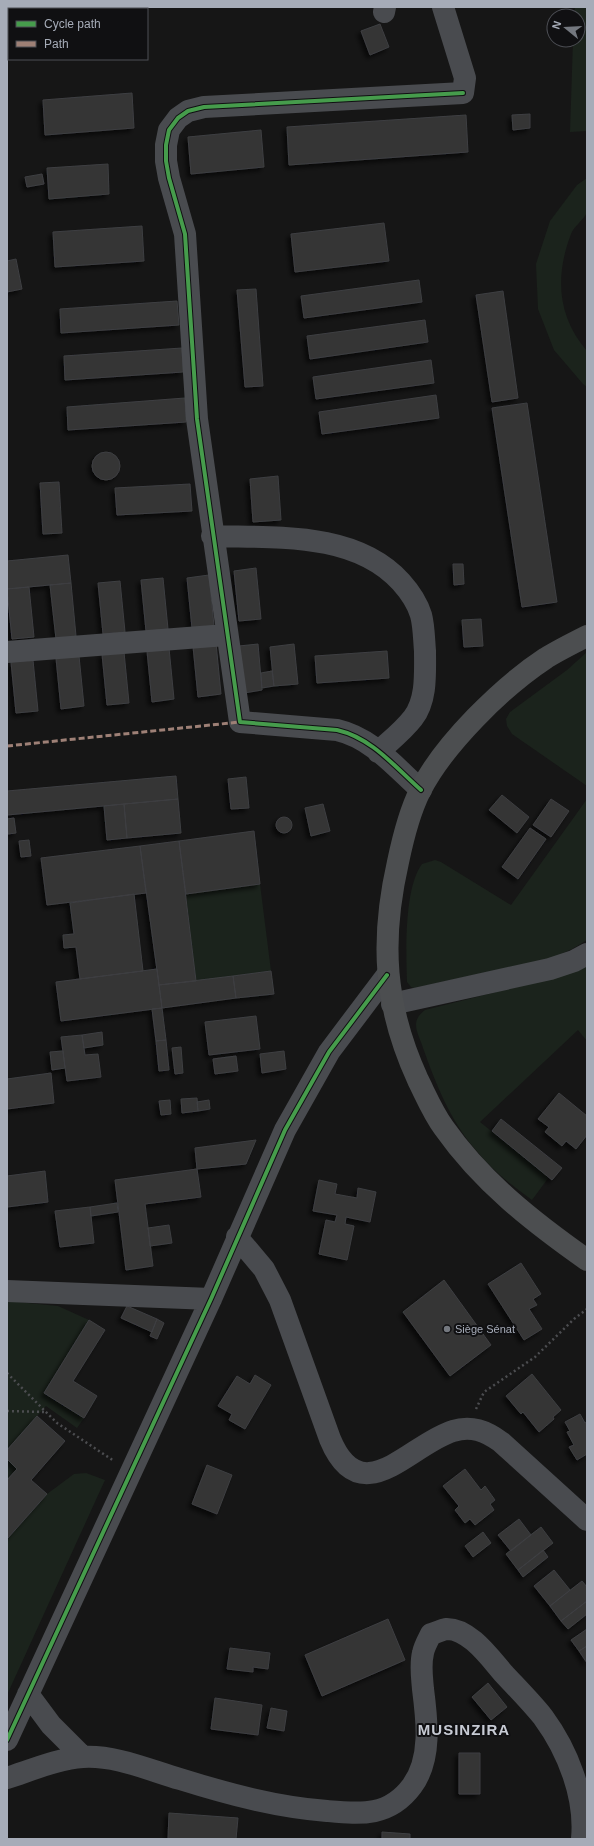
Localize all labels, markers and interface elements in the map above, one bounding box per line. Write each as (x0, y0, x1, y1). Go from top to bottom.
legend (8, 8, 148, 60)
north arrow (546, 8, 586, 48)
text: Cycle path (44, 17, 101, 31)
text: N (550, 19, 563, 31)
text: Path (44, 37, 69, 51)
place label: Siège Sénat (455, 1323, 515, 1335)
marker: Siège Sénat (442, 1324, 452, 1334)
district label: MUSINZIRA (418, 1721, 510, 1738)

